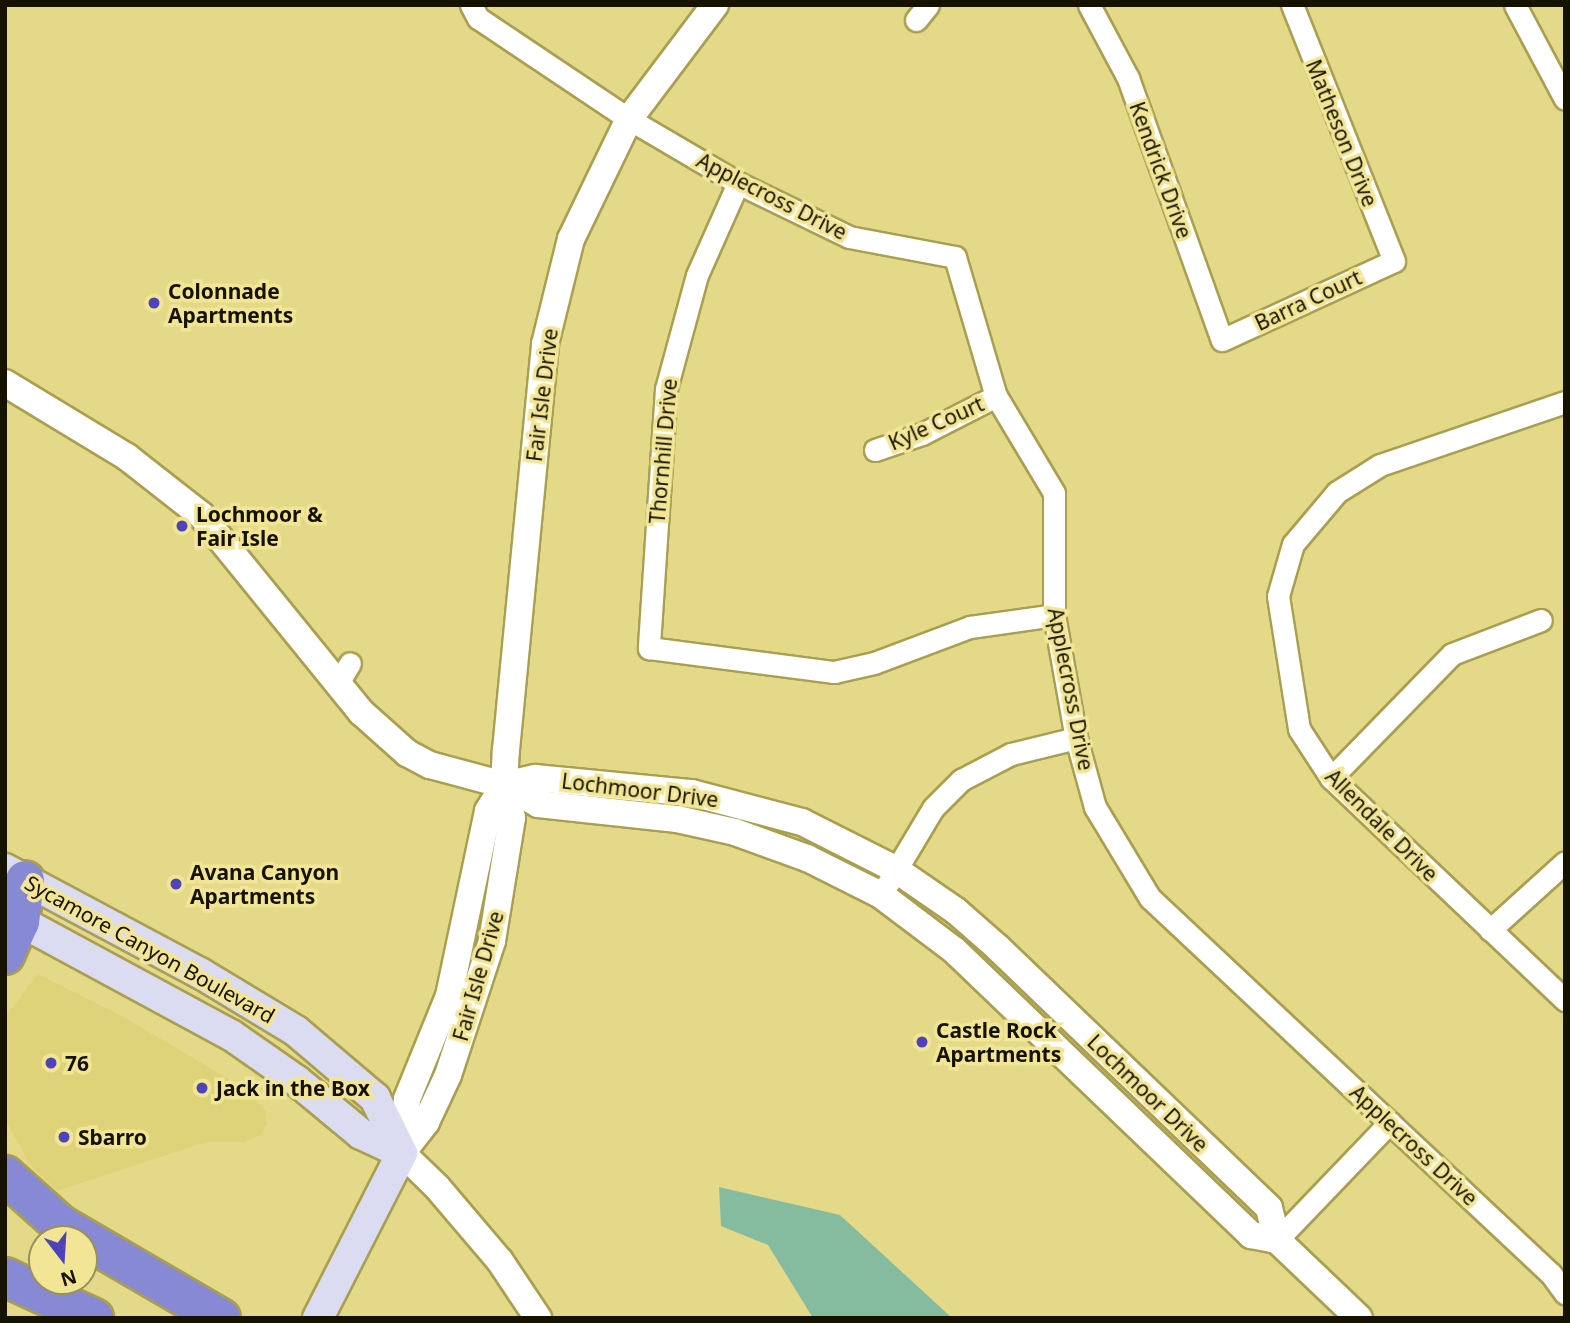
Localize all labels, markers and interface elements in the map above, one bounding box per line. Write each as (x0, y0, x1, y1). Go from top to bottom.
street label: Matheson Drive (1301, 56, 1383, 210)
street label: Kendrick Drive (1125, 98, 1197, 242)
street label: Applecross Drive (693, 147, 851, 245)
street label: Barra Court (1251, 264, 1365, 336)
place label: Colonnade Apartments (168, 278, 293, 328)
marker: Colonnade Apartments (146, 295, 162, 311)
street label: Fair Isle Drive (521, 327, 563, 463)
street label: Thornhill Drive (644, 377, 682, 525)
street label: Kyle Court (884, 391, 988, 455)
place label: Lochmoor & Fair Isle (196, 501, 323, 551)
marker: Lochmoor & Fair Isle (174, 518, 190, 534)
street label: Applecross Drive (1043, 606, 1099, 772)
street label: Allendale Drive (1321, 764, 1443, 886)
street label: Lochmoor Drive (560, 768, 720, 812)
place label: Avana Canyon Apartments (190, 859, 339, 909)
street label: Sycamore Canyon Boulevard (21, 870, 279, 1028)
marker: Avana Canyon Apartments (168, 876, 184, 892)
street label: Fair Isle Drive (447, 908, 509, 1044)
place label: Castle Rock Apartments (936, 1017, 1061, 1067)
street label: Lochmoor Drive (1082, 1029, 1214, 1157)
marker: Castle Rock Apartments (914, 1034, 930, 1050)
place label: 76 (65, 1050, 89, 1076)
marker: 76 (43, 1055, 59, 1071)
place label: Jack in the Box (216, 1075, 370, 1101)
street label: Applecross Drive (1345, 1079, 1483, 1211)
marker: Jack in the Box (194, 1080, 210, 1096)
place label: Sbarro (78, 1124, 147, 1150)
marker: Sbarro (56, 1129, 72, 1145)
north arrow (28, 1225, 98, 1295)
text: N (57, 1263, 80, 1293)

